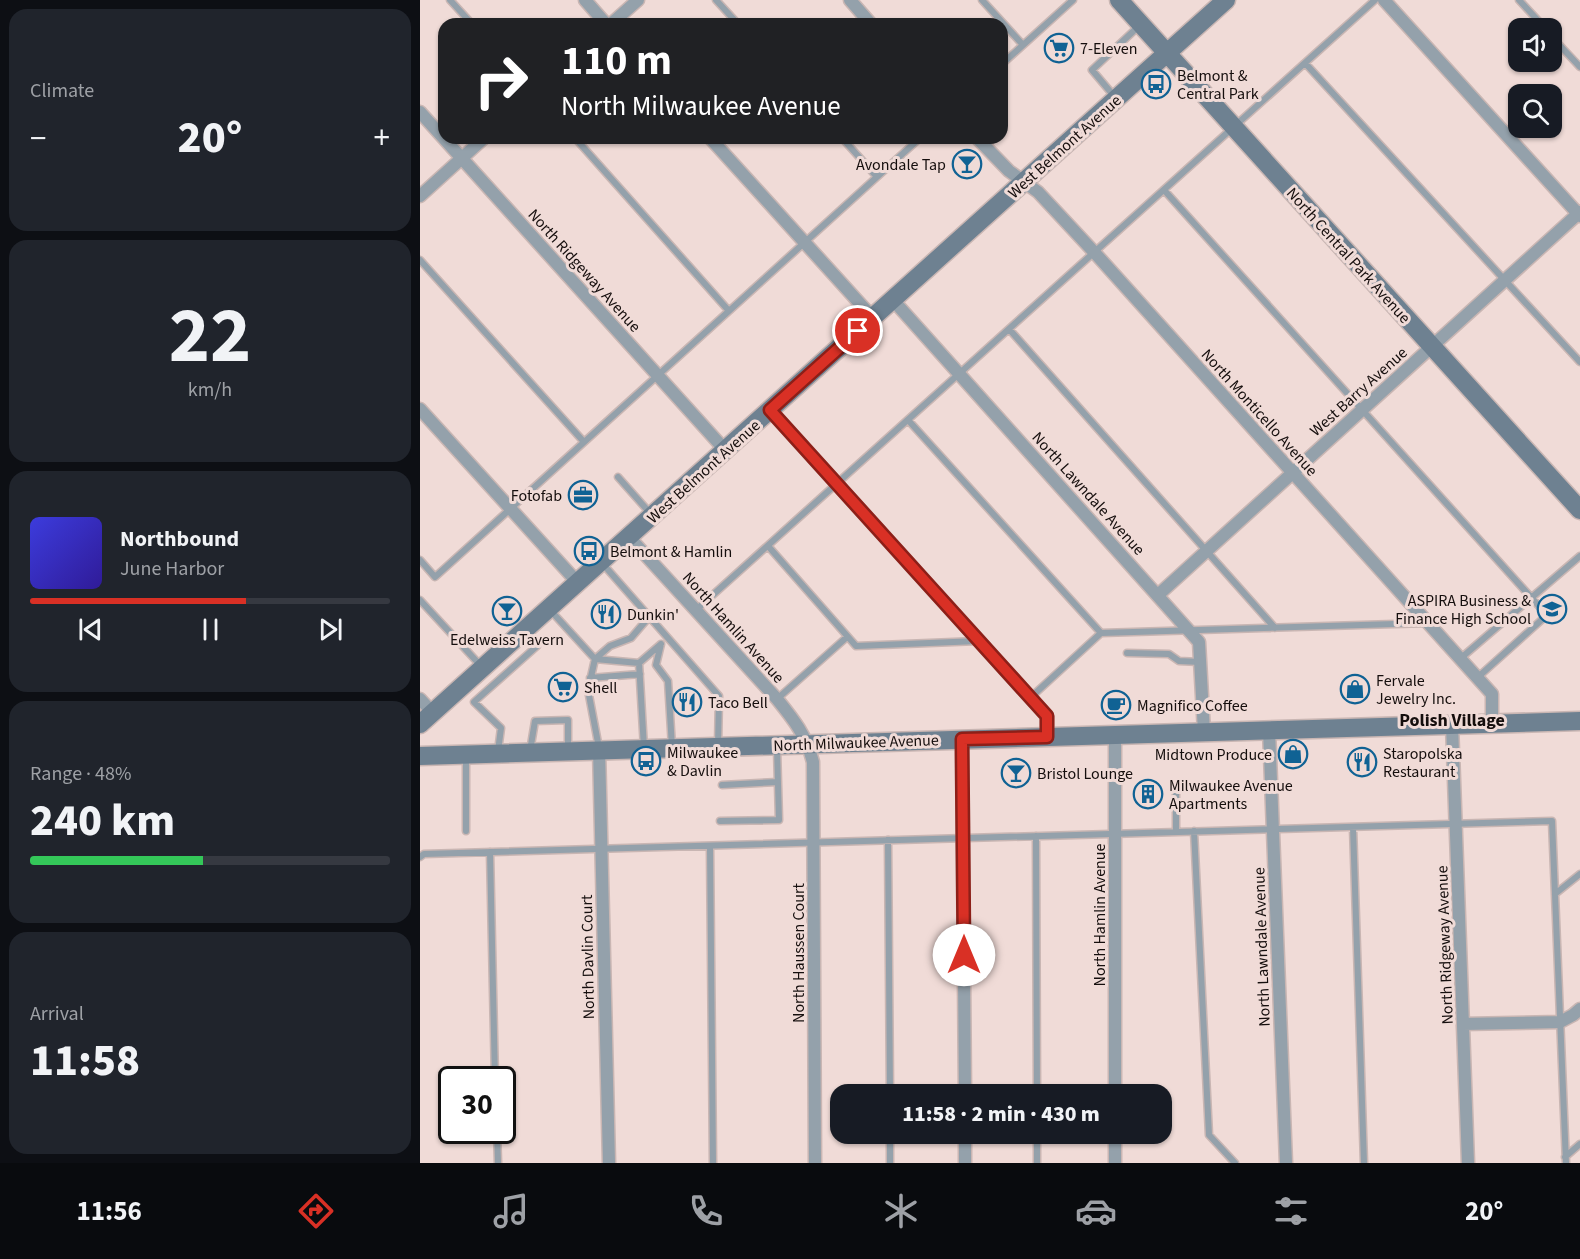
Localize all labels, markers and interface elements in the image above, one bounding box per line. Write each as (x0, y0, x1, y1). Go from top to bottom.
map controls (1508, 18, 1562, 138)
button: sound (1508, 18, 1562, 72)
text: 110 m (561, 31, 672, 91)
supermarket icon: 7-Eleven (1043, 32, 1075, 64)
place label: 7-Eleven (1080, 38, 1138, 60)
icon: right (462, 42, 540, 120)
place label: Belmont & Central Park (1177, 65, 1259, 105)
bus stop icon: Belmont & Central Park (1140, 68, 1172, 100)
text: Climate (30, 77, 94, 105)
button: search (1508, 84, 1562, 138)
text: North Milwaukee Avenue (561, 87, 841, 126)
street label: West Belmont Avenue (1003, 90, 1126, 204)
text: 20° (178, 106, 242, 170)
text: − (30, 115, 46, 162)
text: + (374, 115, 390, 162)
bar icon: Avondale Tap (951, 148, 983, 180)
place label: Avondale Tap (856, 154, 946, 176)
street label: North Central Park Avenue (1281, 183, 1415, 328)
street label: North Ridgeway Avenue (523, 204, 646, 337)
text: 22 (169, 281, 251, 392)
pin (832, 305, 883, 356)
icon: arrive (841, 314, 874, 347)
street label: West Barry Avenue (1305, 342, 1412, 442)
street label: North Monticello Avenue (1196, 344, 1323, 481)
text: km/h (188, 376, 232, 404)
street label: West Belmont Avenue (642, 415, 765, 529)
street label: North Lawndale Avenue (1027, 427, 1150, 560)
office icon: Fotofab (567, 479, 599, 511)
place label: Fotofab (511, 485, 562, 507)
text: Northbound (120, 523, 239, 555)
bus stop icon: Belmont & Hamlin (573, 535, 605, 567)
place label: Belmont & Hamlin (610, 541, 732, 563)
text: June Harbor (120, 555, 224, 583)
street label: North Hamlin Avenue (677, 567, 789, 688)
place label: ASPIRA Business & Finance High School (1395, 590, 1531, 630)
school or university icon: ASPIRA Business & Finance High School (1536, 593, 1568, 625)
bar icon: Edelweiss Tavern (491, 595, 523, 627)
restaurant icon: Dunkin' (590, 598, 622, 630)
place label: Dunkin' (627, 604, 679, 626)
icon: previous (74, 613, 107, 646)
icon: pause (194, 613, 227, 646)
icon: next (314, 613, 347, 646)
place label: Edelweiss Tavern (450, 629, 564, 651)
place label: Fervale Jewelry Inc. (1376, 670, 1456, 710)
supermarket icon: Shell (547, 671, 579, 703)
shop icon: Fervale Jewelry Inc. (1339, 673, 1371, 705)
place label: Shell (584, 677, 617, 699)
restaurant icon: Taco Bell (671, 686, 703, 718)
cafe icon: Magnifico Coffee (1100, 689, 1132, 721)
place label: Taco Bell (708, 692, 768, 714)
place label: Magnifico Coffee (1137, 695, 1248, 717)
district label: Polish Village (1399, 708, 1505, 733)
street label: North Milwaukee Avenue (773, 729, 939, 757)
shop icon: Midtown Produce (1277, 738, 1309, 770)
place label: Milwaukee & Davlin (667, 742, 738, 782)
place label: Staropolska Restaurant (1383, 743, 1463, 783)
place label: Midtown Produce (1155, 744, 1272, 766)
bus stop icon: Milwaukee & Davlin (630, 745, 662, 777)
restaurant icon: Staropolska Restaurant (1346, 746, 1378, 778)
bar icon: Bristol Lounge (1000, 757, 1032, 789)
text: Range · 48% (30, 760, 131, 788)
place label: Bristol Lounge (1037, 763, 1133, 785)
place label: Milwaukee Avenue Apartments (1169, 775, 1293, 815)
building icon: Milwaukee Avenue Apartments (1132, 778, 1164, 810)
text: 240 km (30, 789, 175, 853)
street label: North Hamlin Avenue (1089, 843, 1111, 986)
street label: North Ridgeway Avenue (1431, 865, 1459, 1025)
street label: North Lawndale Avenue (1248, 867, 1276, 1027)
street label: North Haussen Court (788, 882, 810, 1023)
street label: North Davlin Court (576, 894, 600, 1020)
position arrow (932, 923, 996, 987)
text: Arrival (30, 1000, 84, 1028)
text: 11:58 (30, 1029, 140, 1093)
speed limit sign: 30 (438, 1066, 516, 1144)
text: 11:58 · 2 min · 430 m (902, 1098, 1100, 1130)
icon: directions (295, 1190, 337, 1232)
icon: music (490, 1190, 532, 1232)
icon: phone (685, 1190, 727, 1232)
icon: climate (880, 1190, 922, 1232)
icon: car (1075, 1190, 1117, 1232)
icon: filters (1270, 1190, 1312, 1232)
text: 11:56 (77, 1192, 142, 1231)
text: 20° (1465, 1192, 1503, 1231)

